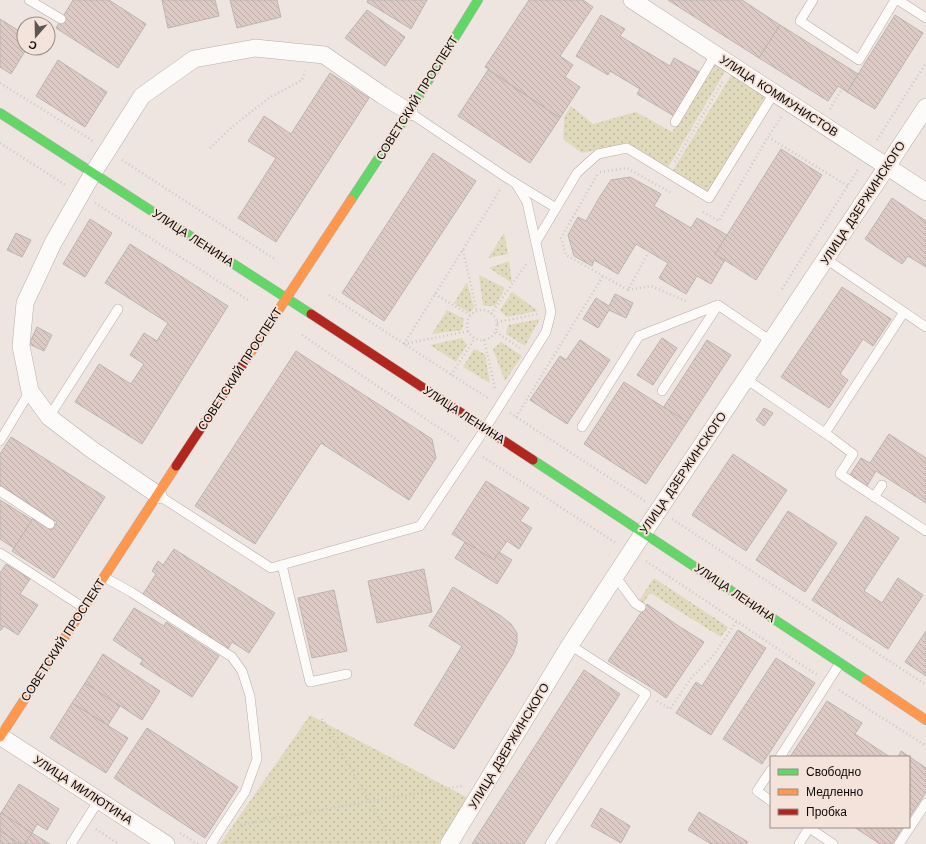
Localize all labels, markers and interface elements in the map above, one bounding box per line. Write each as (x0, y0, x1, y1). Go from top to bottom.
north arrow (16, 16, 56, 56)
street label: СОВЕТСКИЙ ПРОСПЕКТ (372, 32, 461, 163)
text: С (27, 37, 39, 52)
street label: УЛИЦА КОММУНИСТОВ (717, 52, 841, 140)
street label: УЛИЦА ДЗЕРЖИНСКОГО (818, 139, 908, 267)
street label: УЛИЦА ЛЕНИНА (150, 206, 236, 270)
street label: СОВЕТСКИЙ ПРОСПЕКТ (194, 304, 285, 433)
street label: УЛИЦА ЛЕНИНА (421, 383, 507, 447)
street label: УЛИЦА ДЗЕРЖИНСКОГО (637, 409, 729, 537)
street label: УЛИЦА ЛЕНИНА (692, 561, 778, 625)
street label: СОВЕТСКИЙ ПРОСПЕКТ (17, 575, 108, 704)
street label: УЛИЦА ДЗЕРЖИНСКОГО (466, 681, 552, 811)
street label: УЛИЦА МИЛЮТИНА (31, 753, 135, 827)
legend (770, 756, 910, 828)
text: Свободно (806, 765, 861, 779)
text: Медленно (806, 785, 863, 799)
text: Пробка (806, 805, 847, 819)

